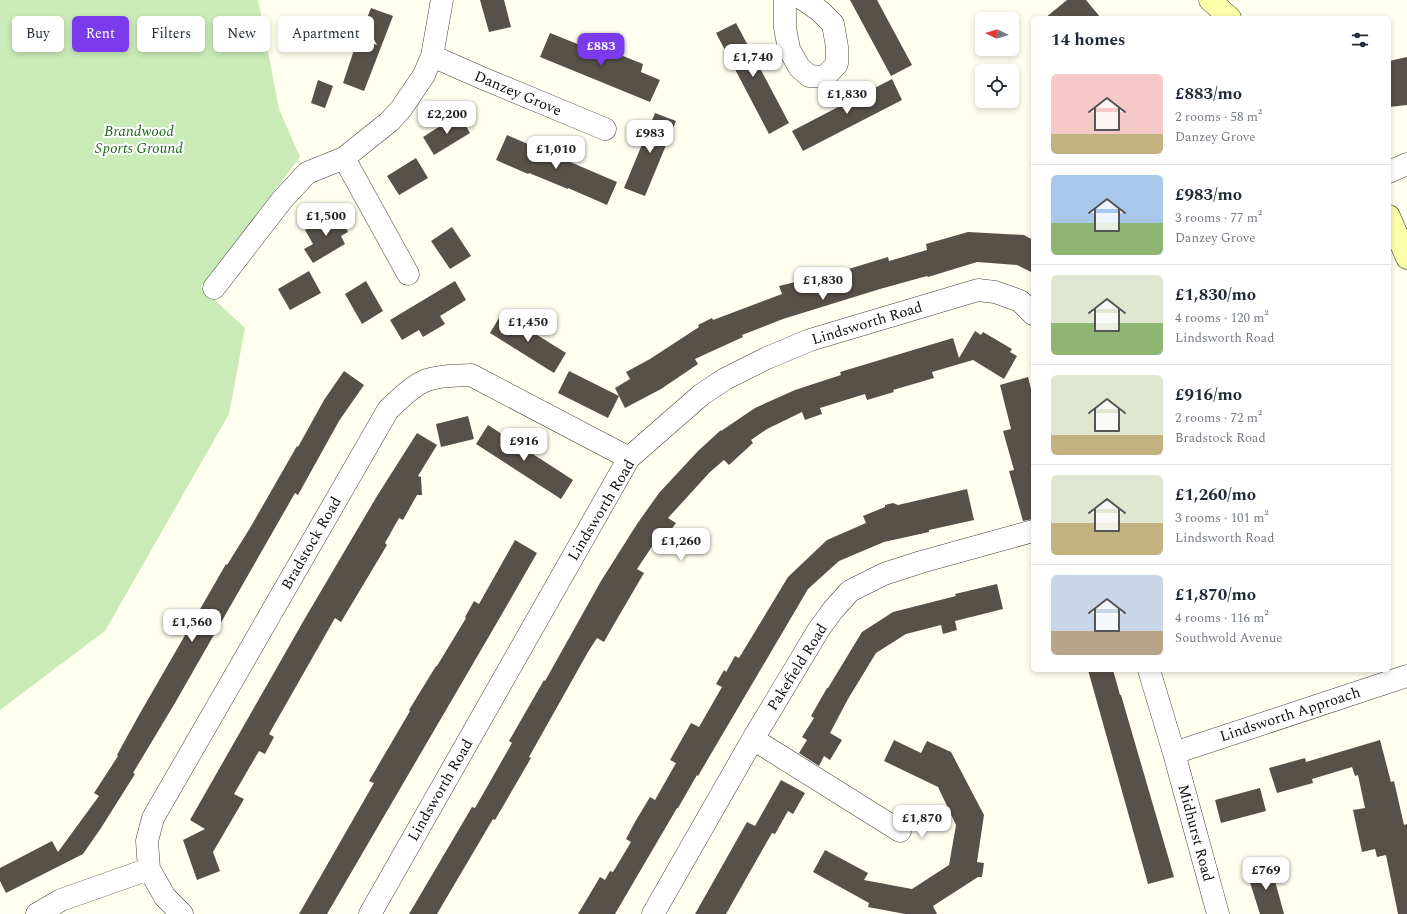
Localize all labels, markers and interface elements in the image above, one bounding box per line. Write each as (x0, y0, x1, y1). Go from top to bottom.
north arrow (975, 12, 1019, 56)
map controls (975, 12, 1019, 108)
chip: Buy (12, 16, 64, 52)
chip: Rent (72, 16, 129, 52)
chip: Filters (137, 16, 205, 52)
chip: New (213, 16, 270, 52)
chip: Apartment (278, 16, 374, 52)
text: 14 homes (1051, 27, 1125, 53)
icon: filters (1349, 29, 1371, 51)
pin: £883 (577, 33, 625, 67)
text: £883 (586, 36, 616, 56)
pin: £1,740 (720, 44, 786, 78)
text: £1,740 (733, 47, 773, 67)
button: locate (975, 64, 1019, 108)
street label: Danzey Grove (471, 65, 565, 122)
pin: £1,830 (814, 81, 880, 115)
text: £883/mo (1175, 81, 1242, 107)
text: £1,830 (827, 84, 867, 104)
icon: home (1083, 90, 1131, 138)
pin: £2,200 (414, 101, 480, 135)
text: £2,200 (427, 104, 467, 124)
text: 2 rooms · 58 m² (1175, 107, 1262, 127)
park label: Brandwood Sports Ground (95, 120, 183, 160)
pin: £983 (626, 120, 674, 154)
text: £983 (635, 123, 665, 143)
text: Danzey Grove (1175, 127, 1256, 147)
pin: £1,010 (523, 136, 589, 170)
text: £1,010 (536, 139, 576, 159)
text: £983/mo (1175, 182, 1242, 208)
icon: home (1083, 191, 1131, 239)
pin: £1,500 (293, 203, 359, 237)
text: £1,500 (306, 206, 346, 226)
text: 3 rooms · 77 m² (1175, 208, 1262, 228)
text: Danzey Grove (1175, 228, 1256, 248)
pin: £1,830 (790, 267, 856, 301)
text: £1,830 (803, 270, 843, 290)
text: £1,830/mo (1175, 282, 1256, 308)
icon: home (1083, 291, 1131, 339)
street label: Lindsworth Road (809, 296, 925, 351)
text: 4 rooms · 120 m² (1175, 308, 1269, 328)
pin: £1,450 (495, 309, 561, 343)
text: £1,450 (508, 312, 548, 332)
text: Lindsworth Road (1175, 328, 1274, 348)
text: £916/mo (1175, 382, 1242, 408)
icon: home (1083, 391, 1131, 439)
text: 2 rooms · 72 m² (1175, 408, 1262, 428)
pin: £916 (500, 428, 548, 462)
text: Bradstock Road (1175, 428, 1266, 448)
text: £916 (509, 431, 539, 451)
street label: Lindsworth Road (562, 455, 641, 565)
text: £1,260/mo (1175, 482, 1256, 508)
icon: home (1083, 491, 1131, 539)
street label: Bradstock Road (275, 492, 348, 594)
text: 3 rooms · 101 m² (1175, 508, 1269, 528)
pin: £1,260 (648, 528, 714, 562)
text: Lindsworth Road (1175, 528, 1274, 548)
text: £1,260 (661, 531, 701, 551)
text: £1,870/mo (1175, 582, 1256, 608)
icon: home (1083, 591, 1131, 639)
text: 4 rooms · 116 m² (1175, 608, 1269, 628)
pin: £1,560 (159, 609, 225, 643)
text: £1,560 (172, 612, 212, 632)
street label: Pakefield Road (761, 619, 833, 715)
text: Southwold Avenue (1175, 628, 1283, 648)
street label: Lindsworth Approach (1217, 681, 1364, 748)
street label: Lindsworth Road (402, 735, 479, 846)
street label: Midhurst Road (1171, 782, 1220, 884)
pin: £1,870 (889, 805, 955, 839)
text: £1,870 (902, 808, 942, 828)
pin: £769 (1242, 857, 1290, 891)
text: £769 (1251, 860, 1281, 880)

